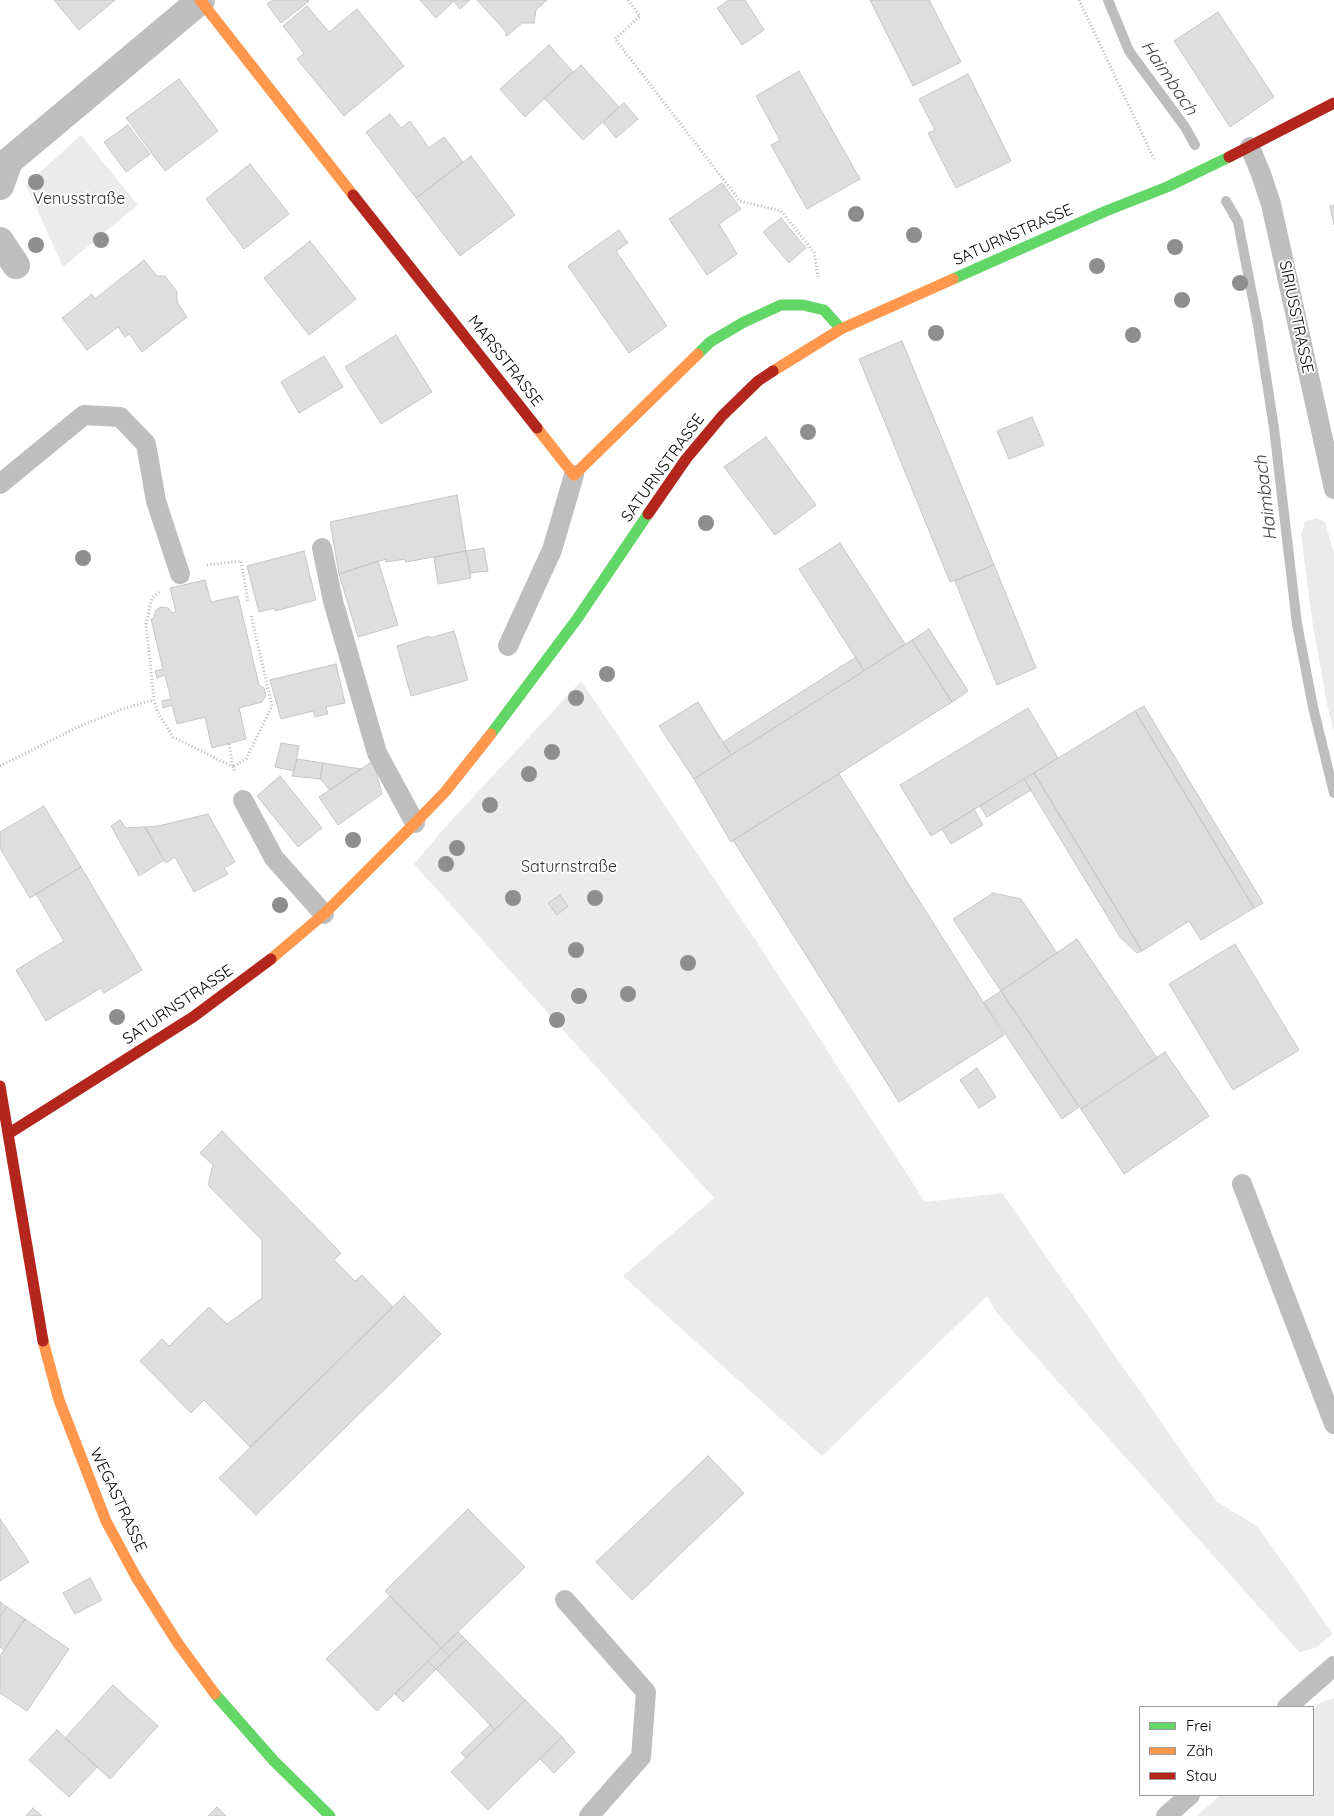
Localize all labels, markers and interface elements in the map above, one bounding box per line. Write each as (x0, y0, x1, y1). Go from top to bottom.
water label: Haimbach (1136, 37, 1202, 119)
park label: Venusstraße (33, 189, 125, 209)
street label: SATURNSTRASSE (950, 200, 1076, 270)
street label: SIRIUSSTRASSE (1275, 259, 1317, 375)
street label: MARSSTRASSE (464, 312, 546, 410)
street label: SATURNSTRASSE (617, 410, 709, 526)
water label: Haimbach (1250, 454, 1282, 542)
park label: Saturnstraße (521, 857, 617, 877)
street label: SATURNSTRASSE (119, 961, 237, 1049)
street label: WEGASTRASSE (85, 1445, 151, 1555)
legend (1139, 1706, 1314, 1796)
text: Frei (1186, 1716, 1212, 1735)
text: Zäh (1186, 1741, 1213, 1760)
text: Stau (1186, 1766, 1217, 1785)

